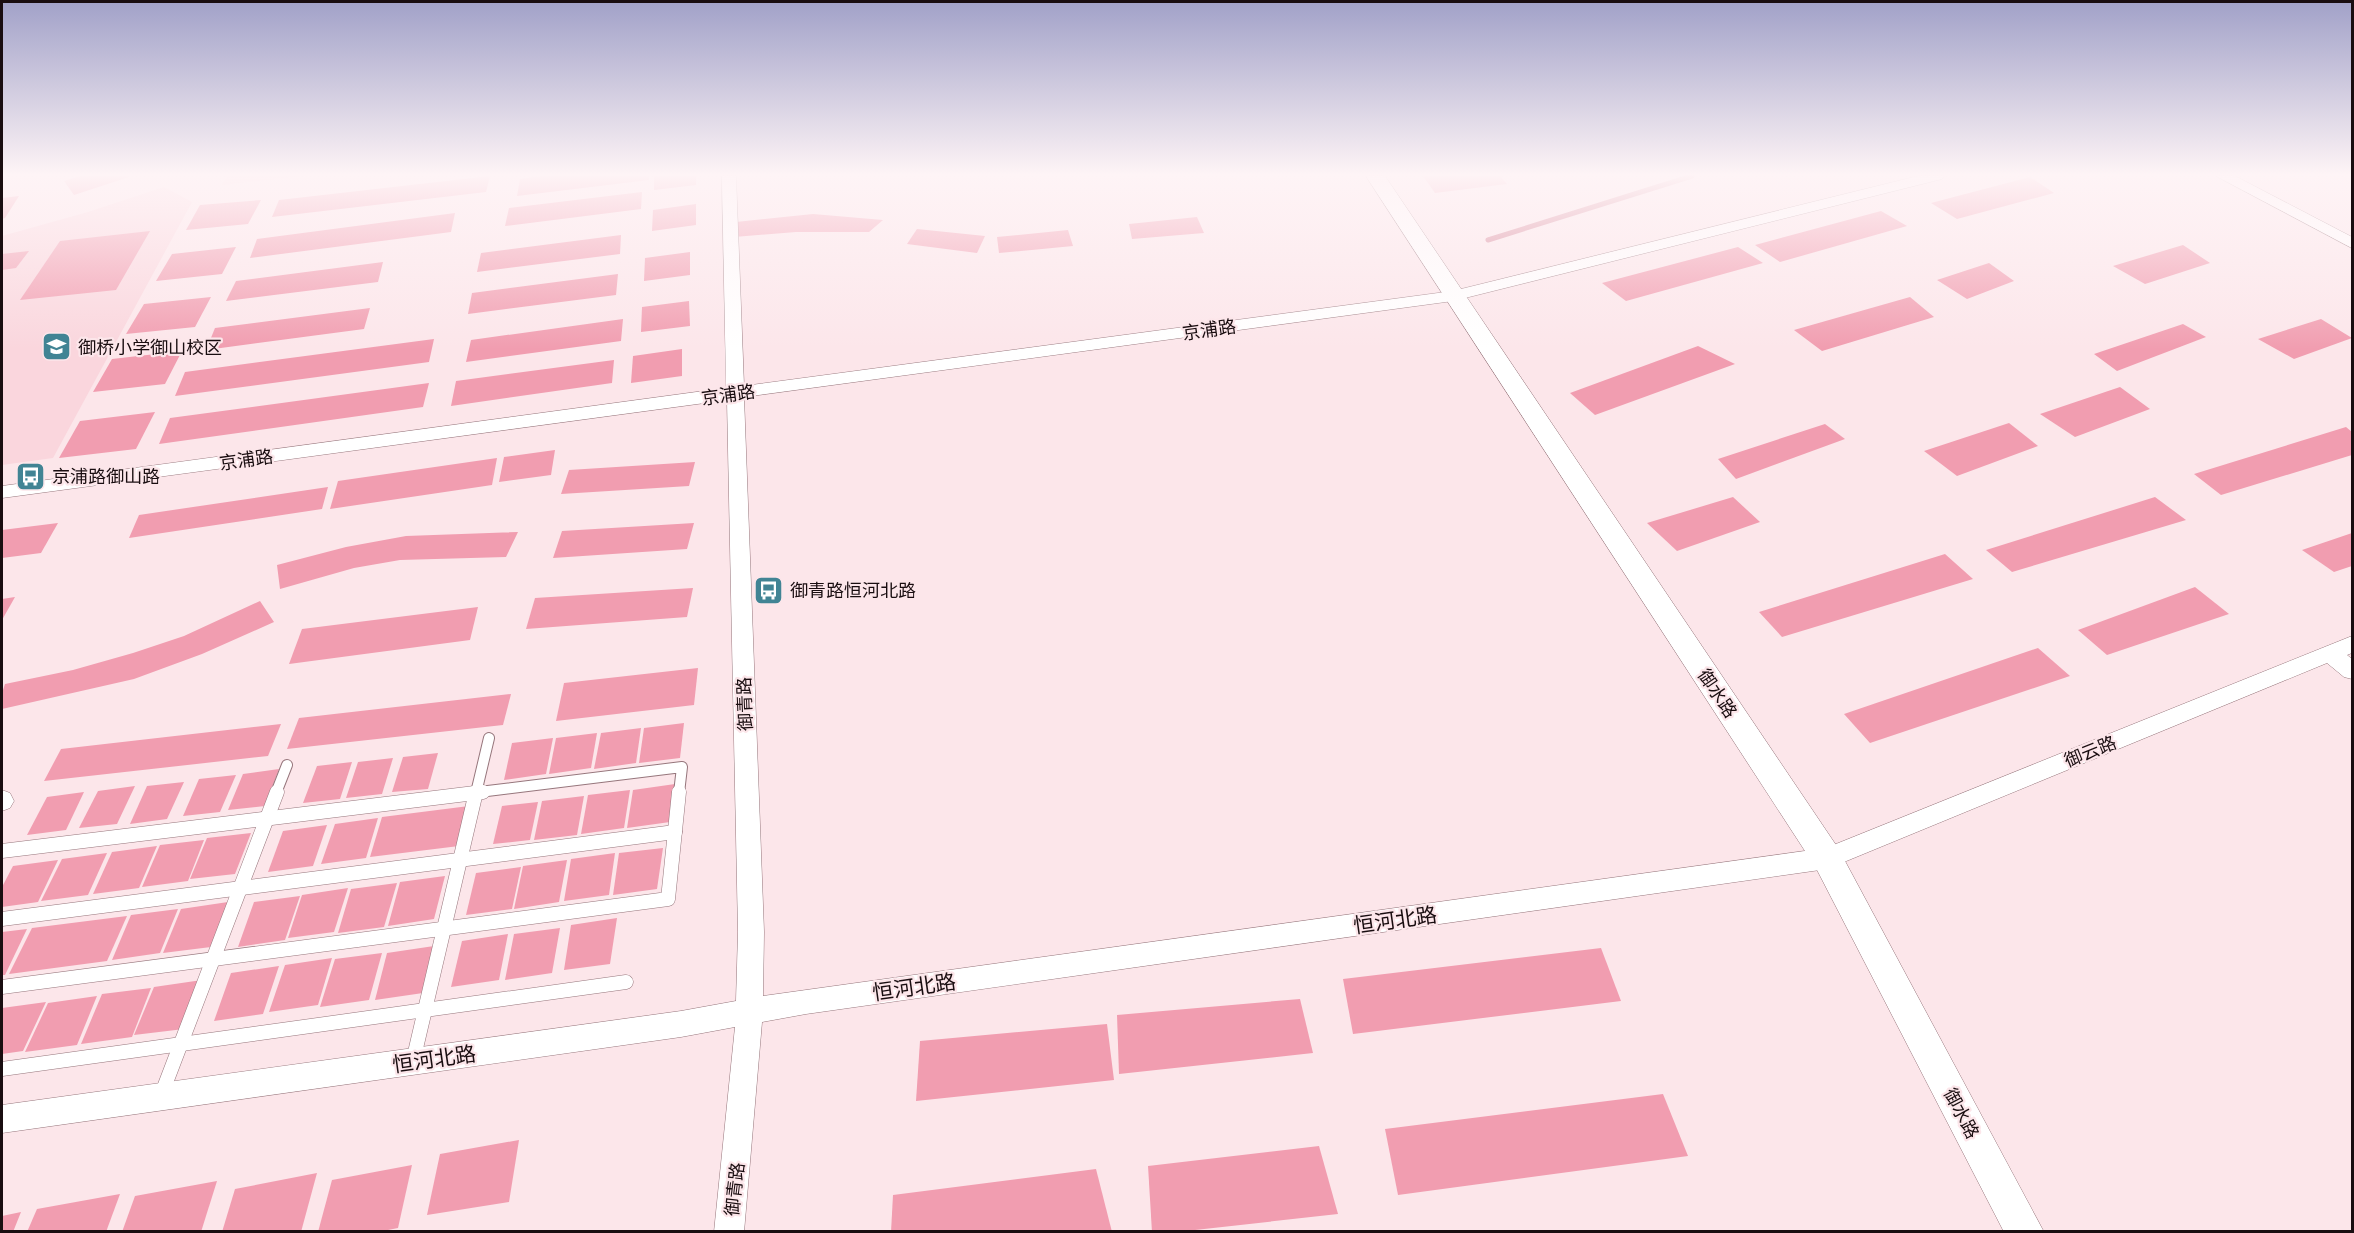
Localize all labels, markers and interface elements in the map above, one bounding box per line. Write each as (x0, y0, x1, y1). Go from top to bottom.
street label: 京浦路 (1181, 314, 1237, 344)
school or university icon: 御桥小学御山校区 (41, 331, 73, 363)
place label: 御桥小学御山校区 (78, 336, 222, 358)
street label: 京浦路 (700, 379, 756, 409)
street label: 京浦路 (218, 444, 274, 474)
bus stop icon: 京浦路御山路 (15, 460, 47, 492)
place label: 京浦路御山路 (52, 465, 160, 487)
bus stop icon: 御青路恒河北路 (753, 574, 785, 606)
place label: 御青路恒河北路 (790, 579, 916, 601)
street label: 御水路 (1694, 664, 1742, 722)
street label: 御青路 (732, 677, 756, 731)
street label: 御云路 (2061, 731, 2119, 771)
street label: 恒河北路 (1352, 901, 1438, 937)
street label: 恒河北路 (871, 968, 957, 1004)
street label: 恒河北路 (391, 1040, 477, 1076)
street label: 御水路 (1940, 1084, 1984, 1142)
street label: 御青路 (720, 1161, 748, 1217)

